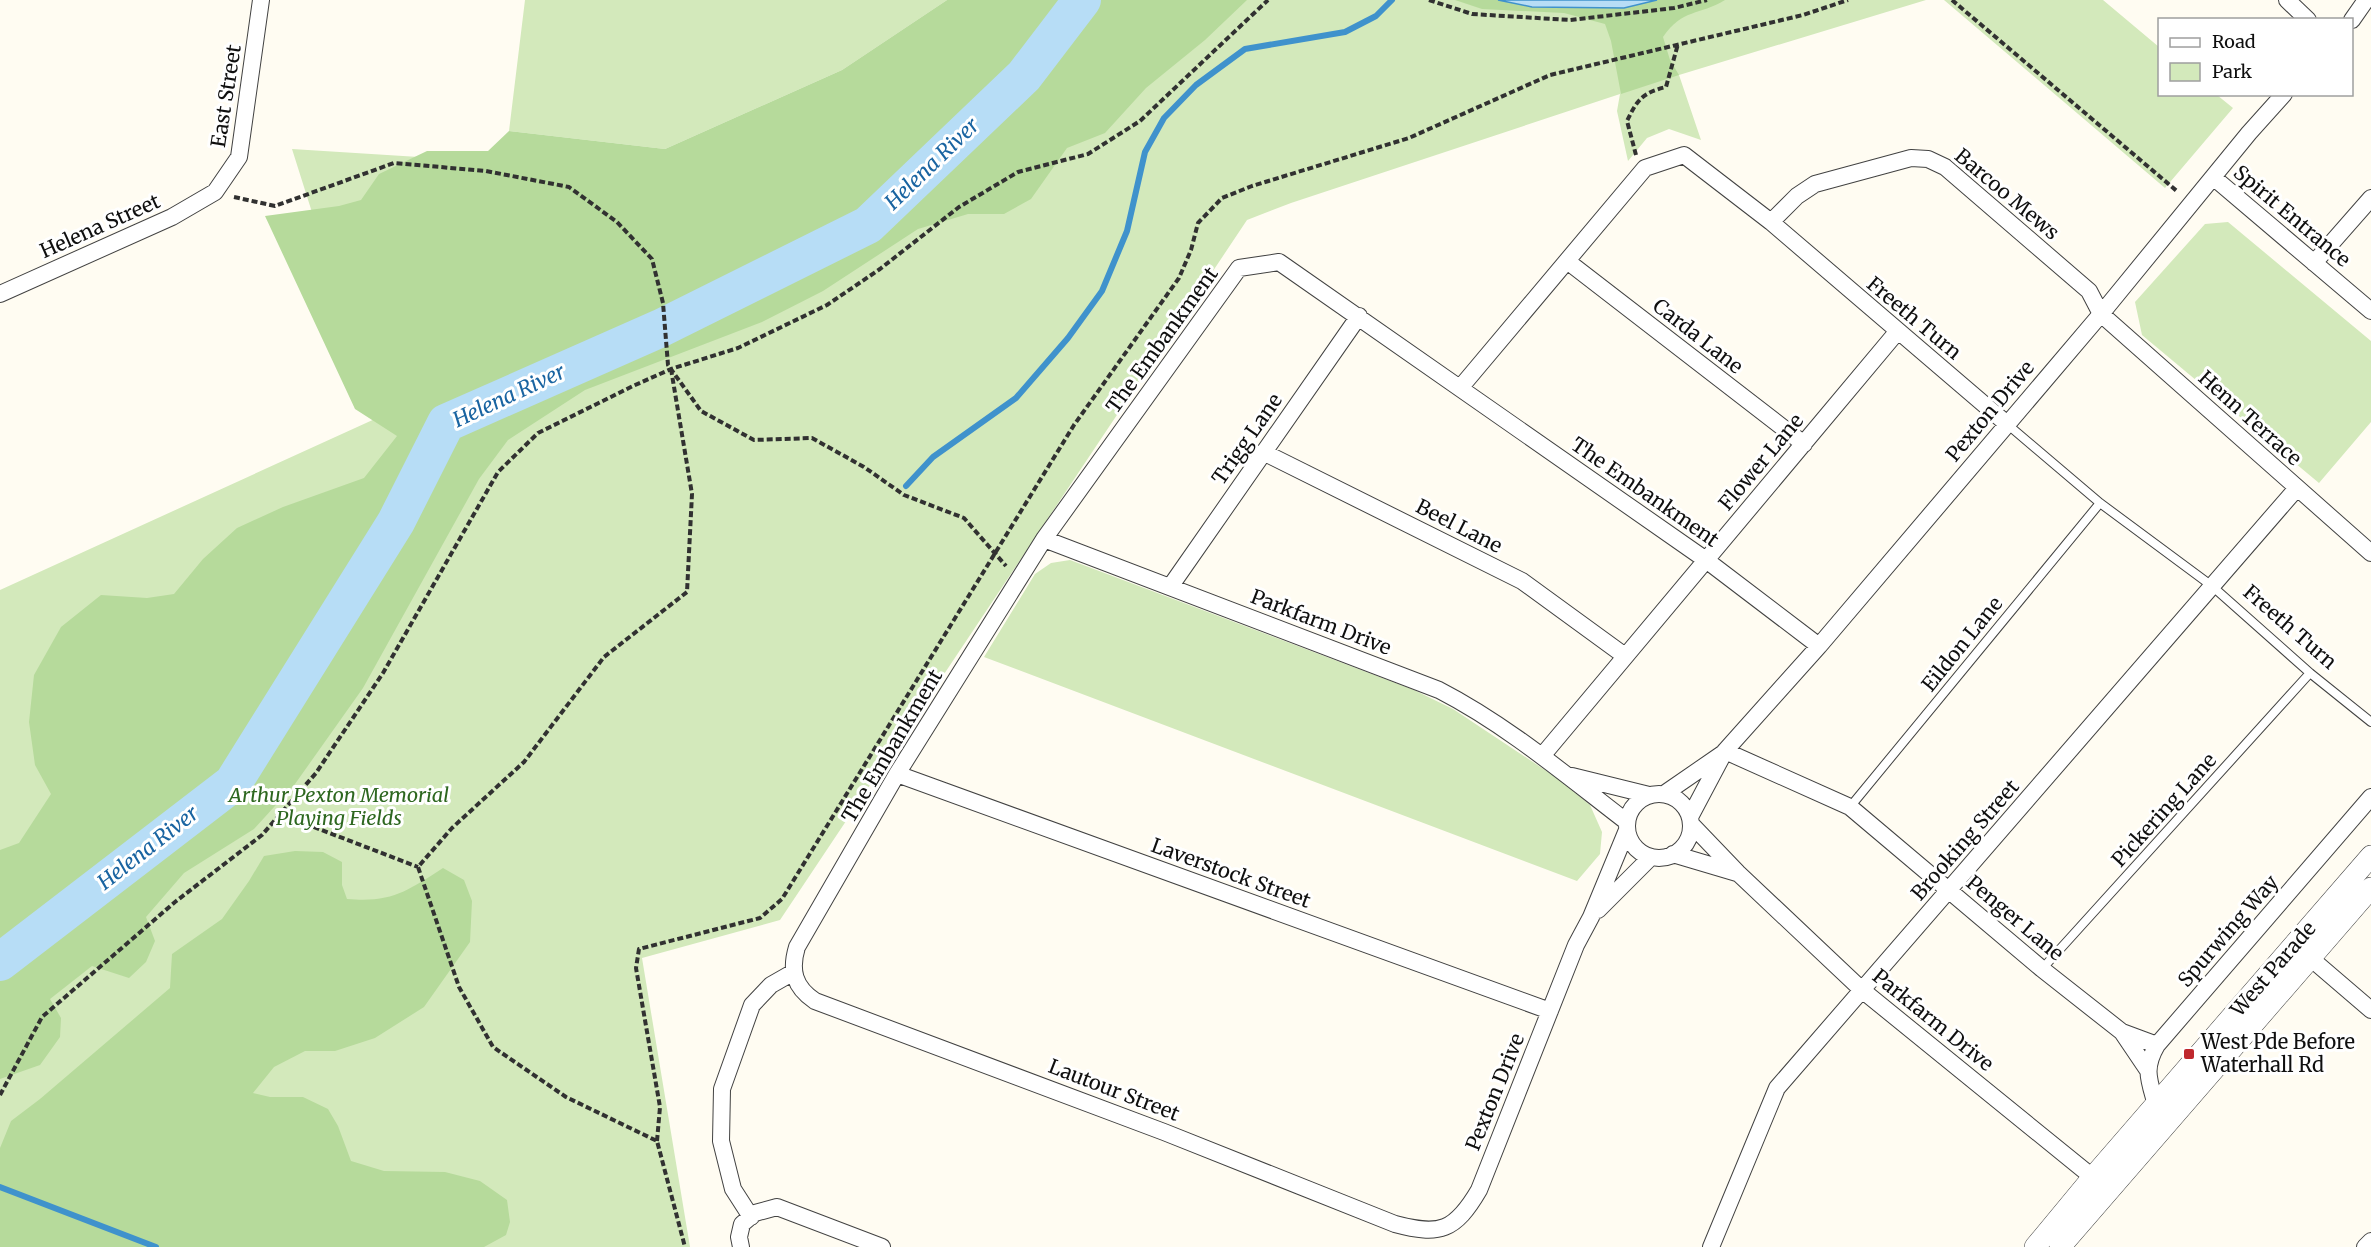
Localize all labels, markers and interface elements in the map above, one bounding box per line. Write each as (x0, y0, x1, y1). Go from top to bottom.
legend (2158, 18, 2353, 96)
text: Road (2212, 30, 2256, 53)
street label: East Street (205, 43, 246, 149)
text: Park (2212, 60, 2253, 83)
water label: Helena River (878, 112, 985, 216)
street label: Barcoo Mews (1950, 143, 2065, 245)
street label: Spirit Entrance (2229, 160, 2356, 272)
street label: Helena Street (36, 188, 164, 263)
street label: The Embankment (1100, 262, 1223, 418)
street label: Freeth Turn (1862, 271, 1967, 364)
street label: Carda Lane (1648, 293, 1748, 379)
street label: Pexton Drive (1940, 355, 2039, 466)
water label: Helena River (447, 358, 570, 434)
street label: Henn Terrace (2194, 365, 2307, 470)
street label: Trigg Lane (1206, 388, 1287, 489)
street label: Flower Lane (1713, 408, 1808, 515)
street label: The Embankment (1567, 431, 1724, 552)
street label: Beel Lane (1412, 493, 1507, 558)
street label: Freeth Turn (2238, 579, 2342, 674)
street label: Parkfarm Drive (1247, 583, 1395, 660)
street label: Eildon Lane (1916, 591, 2007, 696)
street label: The Embankment (836, 664, 947, 827)
street label: Pickering Lane (2106, 748, 2221, 872)
street label: Brooking Street (1905, 774, 2024, 905)
park label: Arthur Pexton Memorial Playing Fields (227, 782, 449, 830)
water label: Helena River (91, 799, 204, 896)
street label: Laverstock Street (1148, 832, 1314, 913)
street label: Spurwing Way (2172, 869, 2283, 992)
street label: Penger Lane (1962, 870, 2069, 966)
street label: West Parade (2224, 916, 2321, 1022)
street label: Parkfarm Drive (1868, 963, 1999, 1076)
place label: West Pde Before Waterhall Rd (2200, 1029, 2355, 1077)
street label: Pexton Drive (1460, 1030, 1529, 1154)
marker: West Pde Before Waterhall Rd (2182, 1047, 2196, 1061)
street label: Lautour Street (1045, 1053, 1183, 1126)

